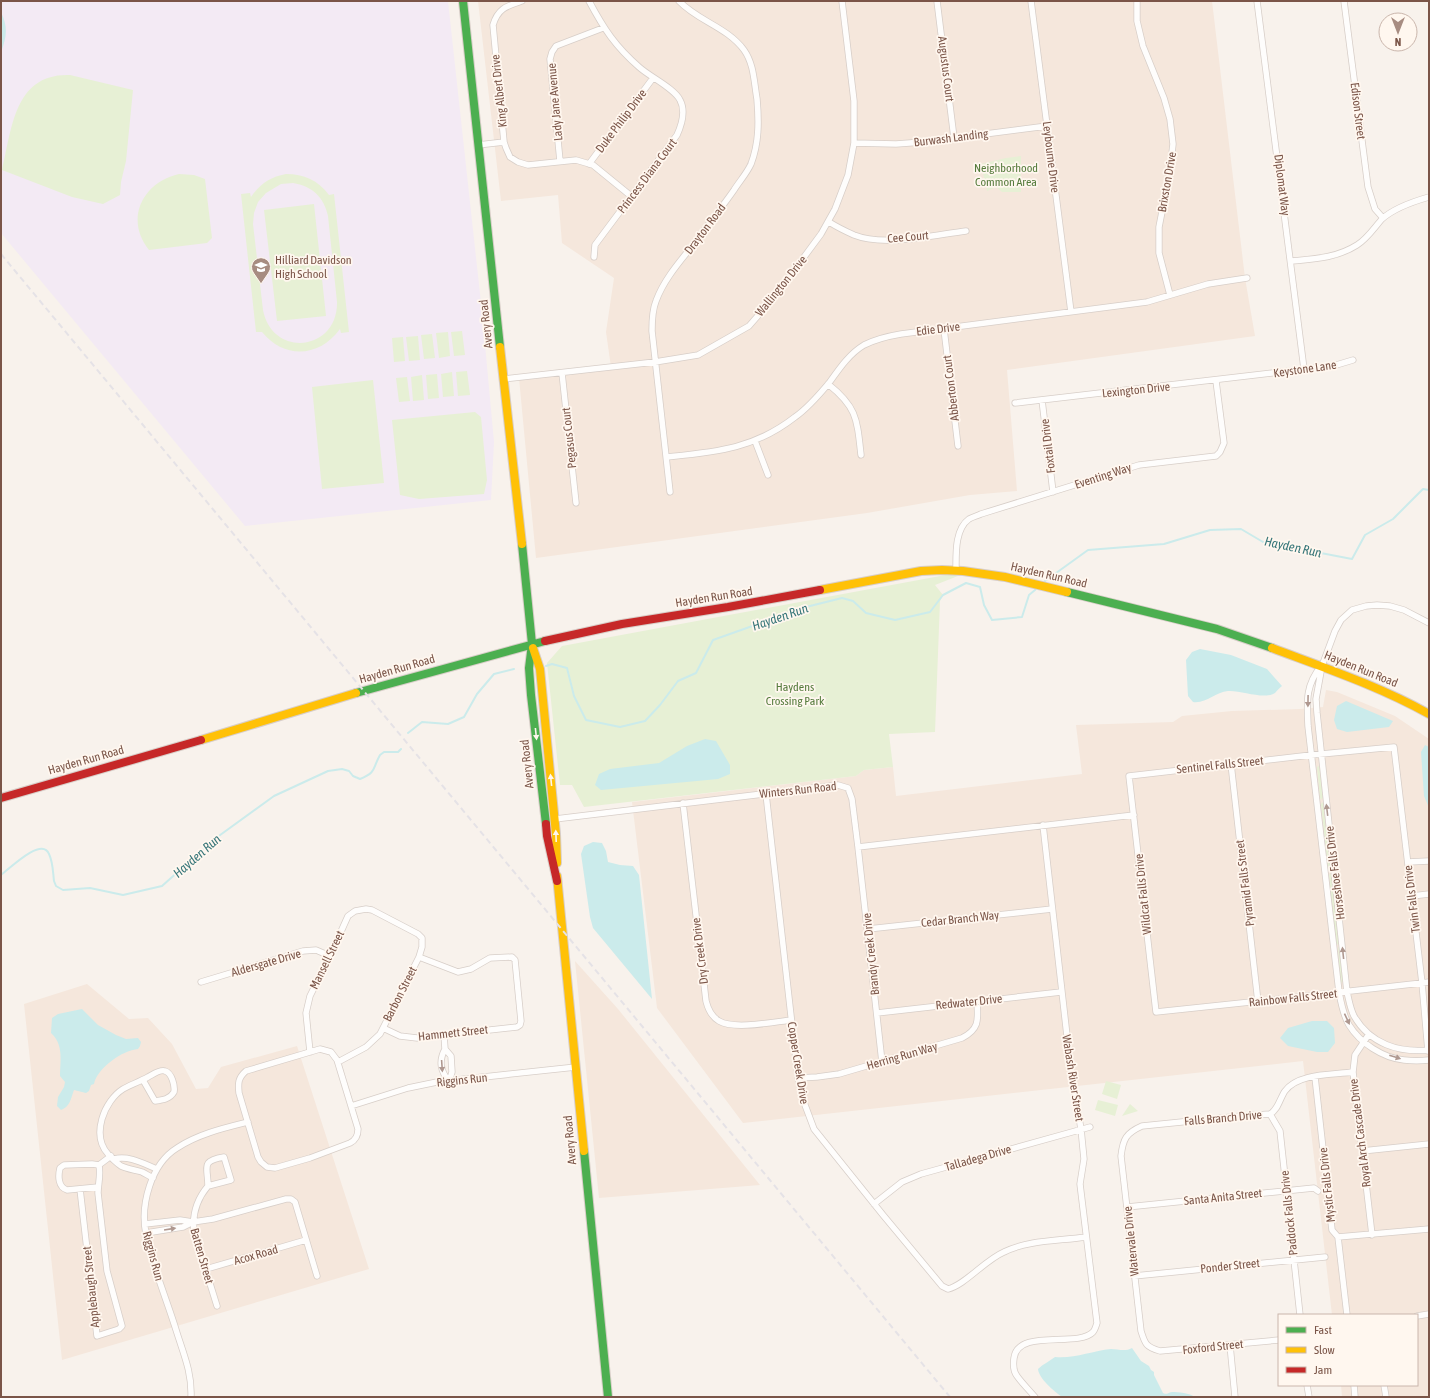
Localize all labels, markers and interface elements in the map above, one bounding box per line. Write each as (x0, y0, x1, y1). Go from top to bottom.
north arrow (1378, 12, 1418, 52)
street label: Augustus Court (935, 36, 957, 103)
text: N (1395, 36, 1401, 48)
street label: King Albert Drive (488, 54, 510, 128)
street label: Lady Jane Avenue (545, 63, 565, 141)
street label: Edison Street (1348, 82, 1369, 141)
street label: Duke Philip Drive (593, 87, 649, 155)
street label: Leybourne Drive (1040, 121, 1062, 193)
street label: Burwash Landing (913, 126, 990, 150)
street label: Princess Diana Court (614, 135, 680, 216)
street label: Brixston Drive (1155, 151, 1179, 213)
street label: Diplomat Way (1271, 153, 1293, 217)
park label: Neighborhood Common Area (974, 161, 1038, 189)
street label: Drayton Road (681, 201, 729, 257)
street label: Cee Court (887, 228, 930, 246)
place label: Hilliard Davidson High School (275, 253, 352, 281)
street label: Wallington Drive (752, 253, 810, 319)
school or university icon: Hilliard Davidson High School (250, 256, 272, 284)
street label: Avery Road (476, 299, 496, 349)
street label: Edie Drive (915, 319, 961, 339)
street label: Abberton Court (940, 354, 962, 422)
street label: Keystone Lane (1273, 358, 1337, 380)
street label: Lexington Drive (1101, 379, 1171, 401)
street label: Pegasus Court (559, 406, 579, 469)
street label: Foxtail Drive (1038, 418, 1058, 474)
street label: Eventing Way (1073, 460, 1133, 492)
water label: Hayden Run (1263, 534, 1324, 561)
street label: Hayden Run Road (1009, 559, 1089, 591)
street label: Hayden Run Road (674, 584, 754, 610)
water label: Hayden Run (750, 600, 811, 634)
street label: Hayden Run Road (1322, 648, 1400, 690)
street label: Hayden Run Road (358, 651, 436, 687)
park label: Haydens Crossing Park (766, 680, 825, 708)
one-way arrow (1305, 695, 1311, 708)
one-way arrow (532, 728, 539, 740)
street label: Avery Road (517, 739, 537, 789)
street label: Hayden Run Road (47, 742, 125, 778)
street label: Sentinel Falls Street (1176, 753, 1265, 777)
one-way arrow (547, 774, 554, 786)
street label: Winters Run Road (759, 779, 837, 801)
one-way arrow (1324, 804, 1330, 816)
street label: Horseshoe Falls Drive (1322, 825, 1348, 921)
one-way arrow (553, 830, 560, 842)
water label: Hayden Run (170, 831, 224, 881)
street label: Pyramid Falls Street (1233, 838, 1257, 927)
street label: Wildcat Falls Drive (1132, 853, 1154, 935)
street label: Twin Falls Drive (1401, 864, 1423, 934)
street label: Cedar Branch Way (920, 908, 1000, 930)
street label: Brandy Creek Drive (860, 912, 882, 996)
street label: Dry Creek Drive (689, 917, 711, 985)
street label: Mansell Street (307, 928, 347, 992)
street label: Aldersgate Drive (229, 946, 303, 980)
one-way arrow (1340, 947, 1347, 959)
street label: Barbon Street (380, 964, 420, 1024)
street label: Rainbow Falls Street (1248, 986, 1338, 1010)
street label: Redwater Drive (935, 992, 1003, 1012)
one-way arrow (1344, 1014, 1350, 1025)
street label: Copper Creek Drive (785, 1021, 811, 1105)
street label: Hammett Street (417, 1022, 489, 1044)
street label: Wabash River Street (1059, 1034, 1087, 1123)
street label: Herring Run Way (865, 1039, 939, 1073)
one-way arrow (1389, 1055, 1401, 1061)
one-way arrow (439, 1060, 445, 1072)
street label: Riggins Run (436, 1070, 488, 1090)
street label: Royal Arch Cascade Drive (1346, 1078, 1374, 1188)
street label: Falls Branch Drive (1184, 1108, 1262, 1128)
street label: Avery Road (561, 1115, 579, 1165)
street label: Talladega Drive (943, 1142, 1013, 1174)
street label: Mystic Falls Drive (1316, 1147, 1338, 1223)
street label: Paddock Falls Drive (1278, 1170, 1300, 1256)
street label: Santa Anita Street (1183, 1186, 1263, 1208)
street label: Watervale Drive (1120, 1205, 1142, 1277)
one-way arrow (164, 1226, 176, 1232)
street label: Batten Street (187, 1227, 217, 1286)
street label: Riggins Run (140, 1230, 166, 1282)
street label: Acox Road (232, 1242, 280, 1268)
street label: Applebaugh Street (80, 1245, 102, 1328)
street label: Ponder Street (1199, 1256, 1261, 1276)
legend (1278, 1314, 1418, 1386)
text: Fast (1314, 1323, 1332, 1337)
street label: Foxford Street (1182, 1337, 1245, 1357)
text: Slow (1314, 1343, 1335, 1357)
text: Jam (1314, 1363, 1332, 1377)

